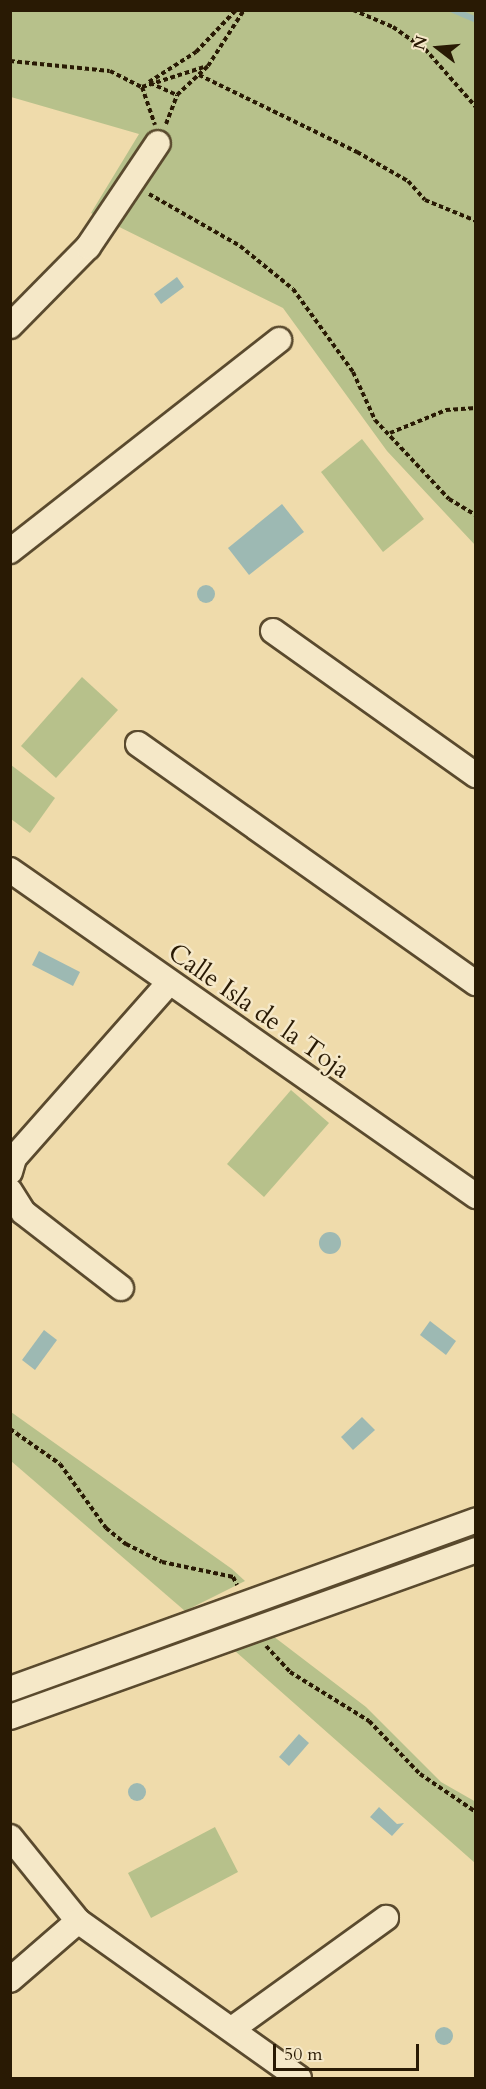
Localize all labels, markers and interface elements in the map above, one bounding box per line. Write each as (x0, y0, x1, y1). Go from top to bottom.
north arrow (408, 18, 468, 78)
text: N (408, 33, 433, 53)
street label: Calle Isla de la Toja (162, 937, 356, 1085)
scale bar (276, 2032, 422, 2070)
text: 50 m (284, 2042, 323, 2067)

